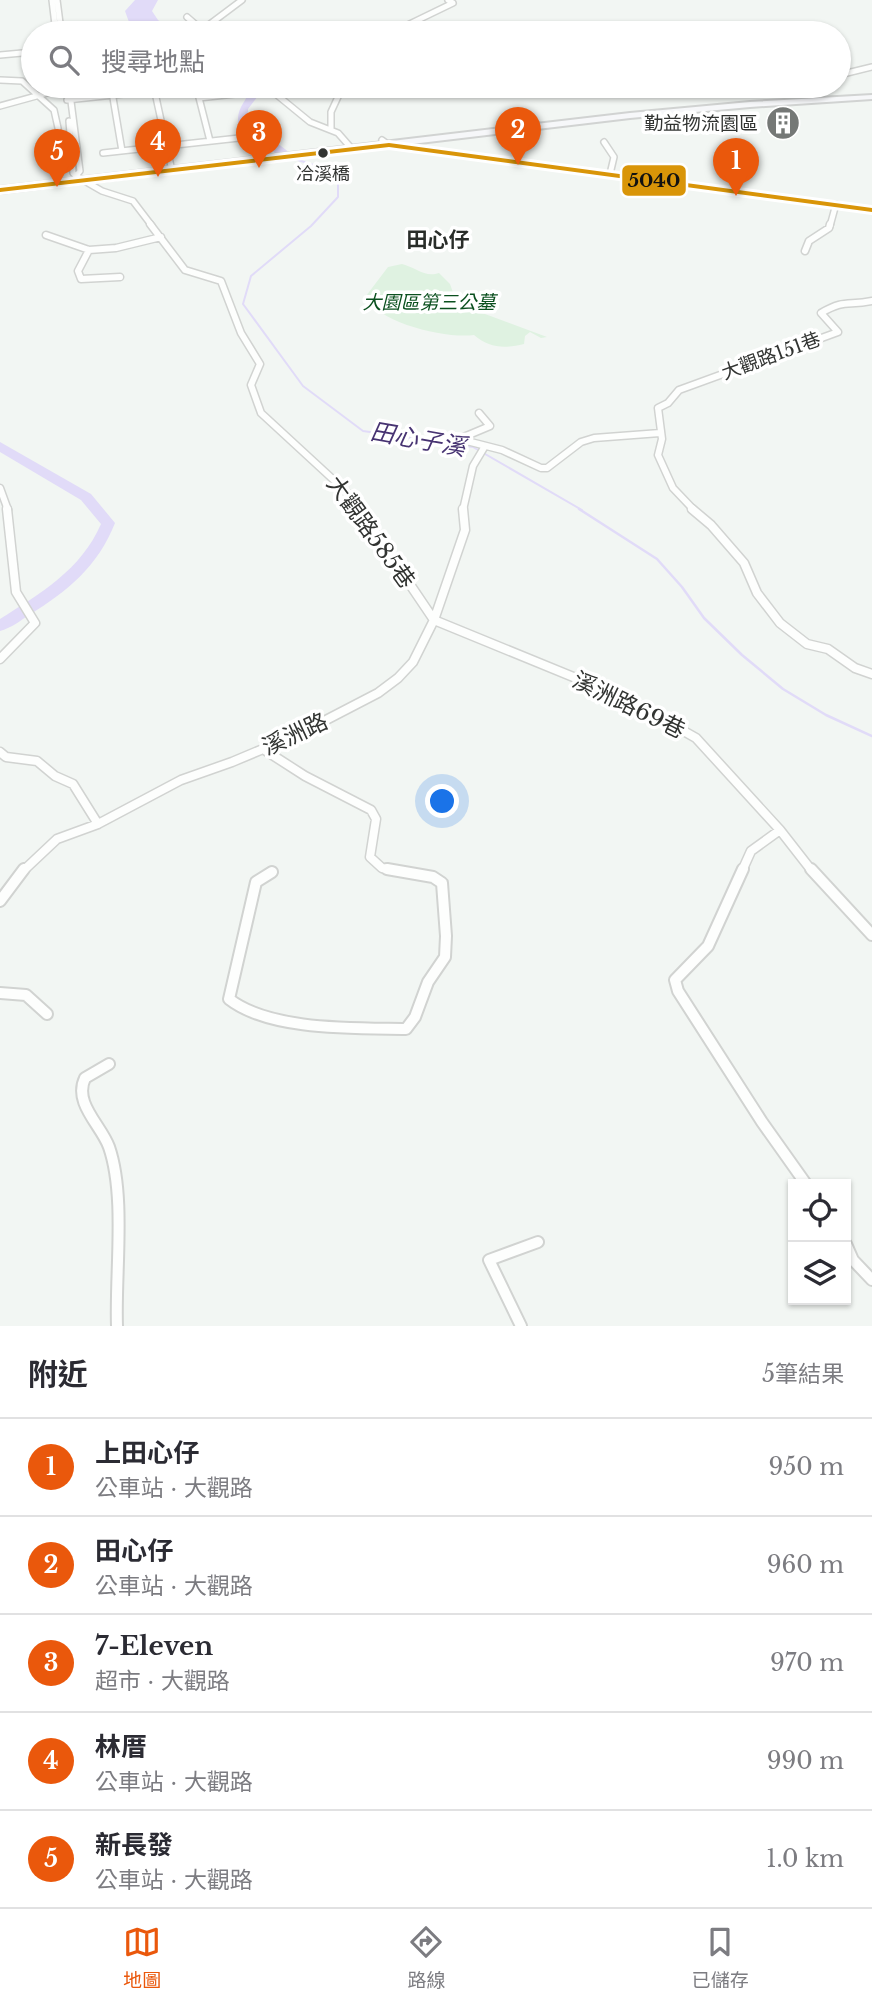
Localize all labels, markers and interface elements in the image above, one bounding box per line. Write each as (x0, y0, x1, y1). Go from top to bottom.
search box (21, 21, 851, 98)
icon: search (45, 41, 83, 79)
text: 搜尋地點 (101, 46, 205, 78)
building icon: 勤益物流園區 (764, 104, 802, 142)
pin: 2 (495, 107, 541, 165)
pin: 3 (236, 110, 282, 168)
place label: 勤益物流園區 (644, 112, 758, 135)
pin: 4 (135, 119, 181, 177)
pin: 5 (34, 129, 80, 187)
pin: 1 (713, 138, 759, 196)
marker: 冾溪橋 (316, 146, 330, 160)
place label: 冾溪橋 (296, 163, 350, 185)
line badge: 5040 (621, 164, 687, 197)
text: 5040 (628, 169, 680, 192)
district label: 田心仔 (407, 227, 470, 253)
park label: 大園區第三公墓 (362, 291, 498, 314)
street label: 大觀路151巷 (718, 327, 824, 385)
water label: 田心子溪 (368, 416, 471, 462)
street label: 大觀路585巷 (321, 470, 421, 594)
street label: 溪洲路69巷 (568, 666, 690, 744)
street label: 溪洲路 (258, 707, 332, 761)
your location (425, 784, 459, 818)
map controls (788, 1179, 851, 1305)
button: locate (788, 1179, 851, 1242)
button: layers (788, 1242, 851, 1305)
text: 附近 (28, 1356, 88, 1393)
text: 5筆結果 (762, 1360, 844, 1388)
text: 上田心仔 (95, 1437, 199, 1469)
text: 1 (46, 1453, 56, 1481)
text: 950 m (768, 1453, 844, 1481)
text: 公車站 · 大觀路 (95, 1474, 253, 1502)
text: 田心仔 (95, 1535, 173, 1567)
text: 2 (44, 1551, 58, 1579)
text: 960 m (767, 1551, 844, 1579)
text: 公車站 · 大觀路 (95, 1572, 253, 1600)
text: 7-Eleven (95, 1630, 213, 1662)
text: 3 (44, 1649, 58, 1677)
text: 970 m (770, 1649, 844, 1677)
text: 超市 · 大觀路 (95, 1667, 230, 1695)
text: 林厝 (95, 1731, 147, 1763)
text: 4 (43, 1747, 59, 1775)
text: 990 m (767, 1747, 844, 1775)
text: 公車站 · 大觀路 (95, 1768, 253, 1796)
text: 新長發 (95, 1829, 173, 1861)
text: 5 (44, 1845, 58, 1873)
text: 1.0 km (766, 1845, 844, 1873)
text: 公車站 · 大觀路 (95, 1866, 253, 1894)
tab: 地圖 (123, 1923, 161, 1992)
tab: 路線 (407, 1923, 446, 1992)
tab: 已儲存 (692, 1923, 749, 1992)

